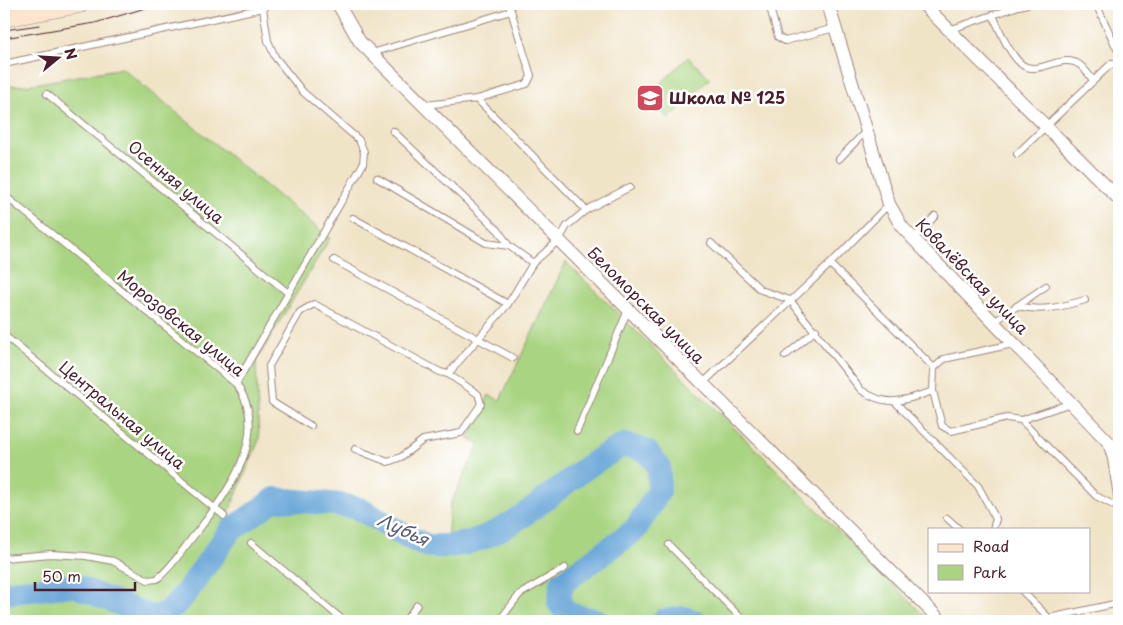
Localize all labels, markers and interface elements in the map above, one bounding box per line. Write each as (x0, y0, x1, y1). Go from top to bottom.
north arrow (32, 32, 82, 82)
text: N (59, 45, 83, 62)
school or university icon: Школа № 125 (635, 83, 665, 113)
place label: Школа № 125 (669, 85, 785, 109)
street label: Осенняя улица (123, 134, 230, 229)
street label: Ковалёвская улица (911, 212, 1035, 339)
street label: Беломорская улица (583, 240, 711, 368)
street label: Морозовская улица (113, 263, 250, 381)
street label: Центральная улица (54, 354, 191, 474)
water label: Лубья (374, 505, 435, 553)
legend (928, 528, 1090, 592)
text: Road (973, 534, 1009, 557)
scale bar (35, 560, 135, 592)
text: Park (973, 560, 1007, 583)
text: 50 m (42, 564, 81, 587)

